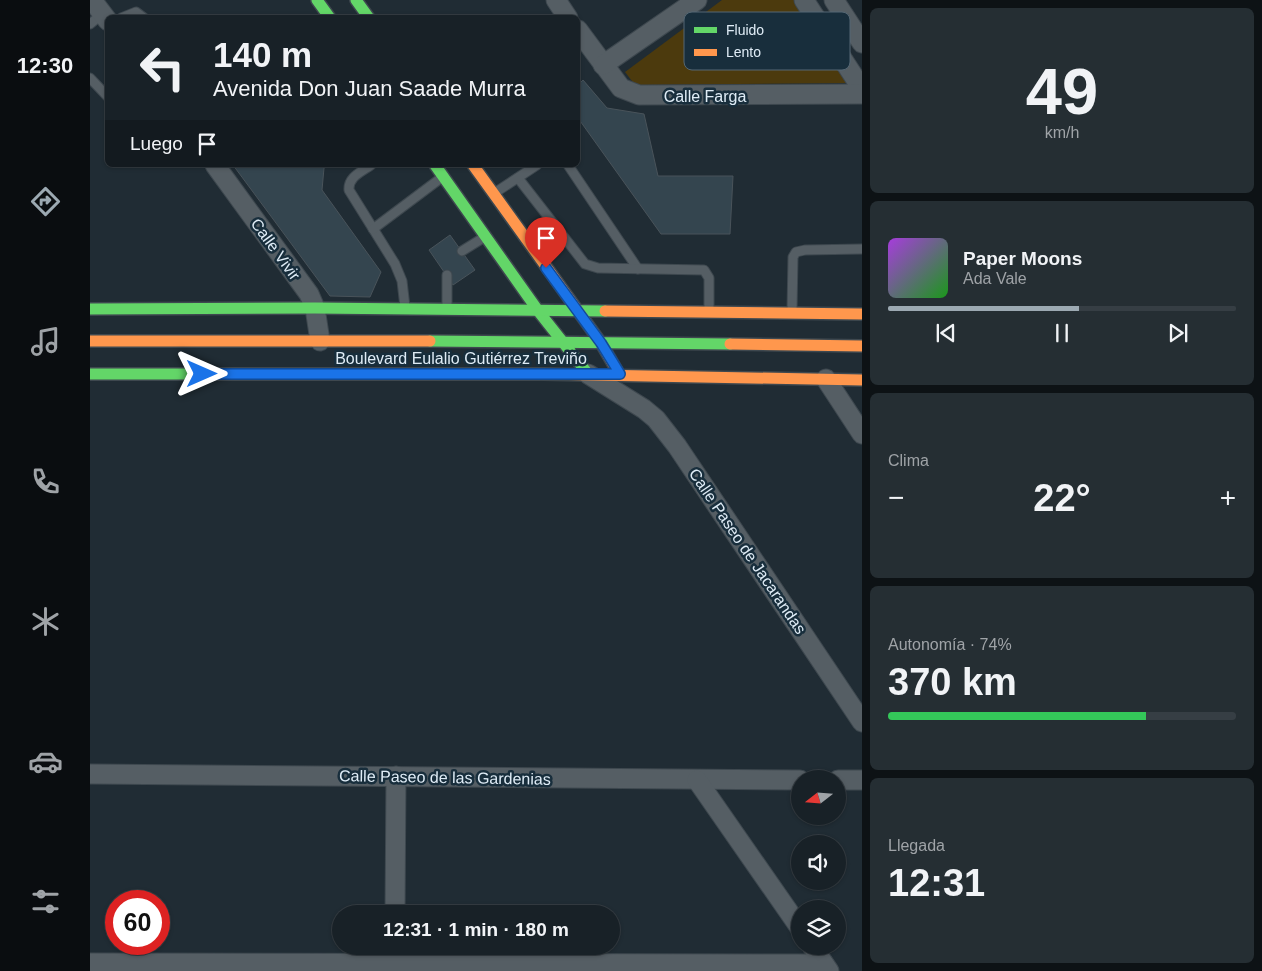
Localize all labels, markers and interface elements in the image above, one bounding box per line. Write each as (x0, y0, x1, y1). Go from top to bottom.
legend (684, 12, 850, 70)
text: Fluido (726, 22, 764, 38)
icon: left (130, 35, 195, 100)
text: 140 m (213, 35, 312, 74)
text: Lento (726, 44, 761, 60)
text: 12:30 (17, 53, 73, 78)
text: 49 (1026, 55, 1098, 128)
text: Avenida Don Juan Saade Murra (213, 76, 526, 101)
street label: Calle Farga (664, 88, 746, 105)
text: km/h (1045, 124, 1079, 141)
icon: arrive (193, 130, 221, 158)
text: Luego (130, 133, 183, 154)
icon: directions (28, 184, 63, 219)
street label: Calle Vivir (248, 215, 304, 284)
pin (525, 217, 567, 268)
icon: arrive (532, 224, 560, 252)
text: Paper Moons (963, 248, 1082, 269)
text: Ada Vale (963, 270, 1027, 287)
icon: previous (932, 319, 960, 347)
icon: pause (1048, 319, 1076, 347)
icon: next (1164, 319, 1192, 347)
icon: music (28, 324, 63, 359)
position arrow (175, 347, 227, 399)
street label: Boulevard Eulalio Gutiérrez Treviño (335, 350, 587, 367)
text: Clima (888, 452, 929, 469)
icon: phone (28, 464, 63, 499)
street label: Calle Paseo de Jacarandas (686, 465, 809, 637)
text: 22° (1033, 477, 1091, 519)
text: − (888, 482, 904, 513)
text: + (1220, 482, 1236, 513)
icon: climate (28, 604, 63, 639)
text: Autonomía · 74% (888, 636, 1012, 653)
text: 370 km (888, 661, 1017, 703)
icon: car (28, 744, 63, 779)
street label: Calle Paseo de las Gardenias (339, 767, 551, 788)
north arrow (791, 770, 846, 825)
map controls (791, 770, 846, 955)
button: sound (791, 835, 846, 890)
text: Llegada (888, 837, 945, 854)
text: 12:31 (888, 862, 985, 904)
icon: filters (28, 884, 63, 919)
speed limit sign: 60 (105, 890, 170, 955)
button: layers (791, 900, 846, 955)
text: 12:31 · 1 min · 180 m (383, 919, 569, 940)

